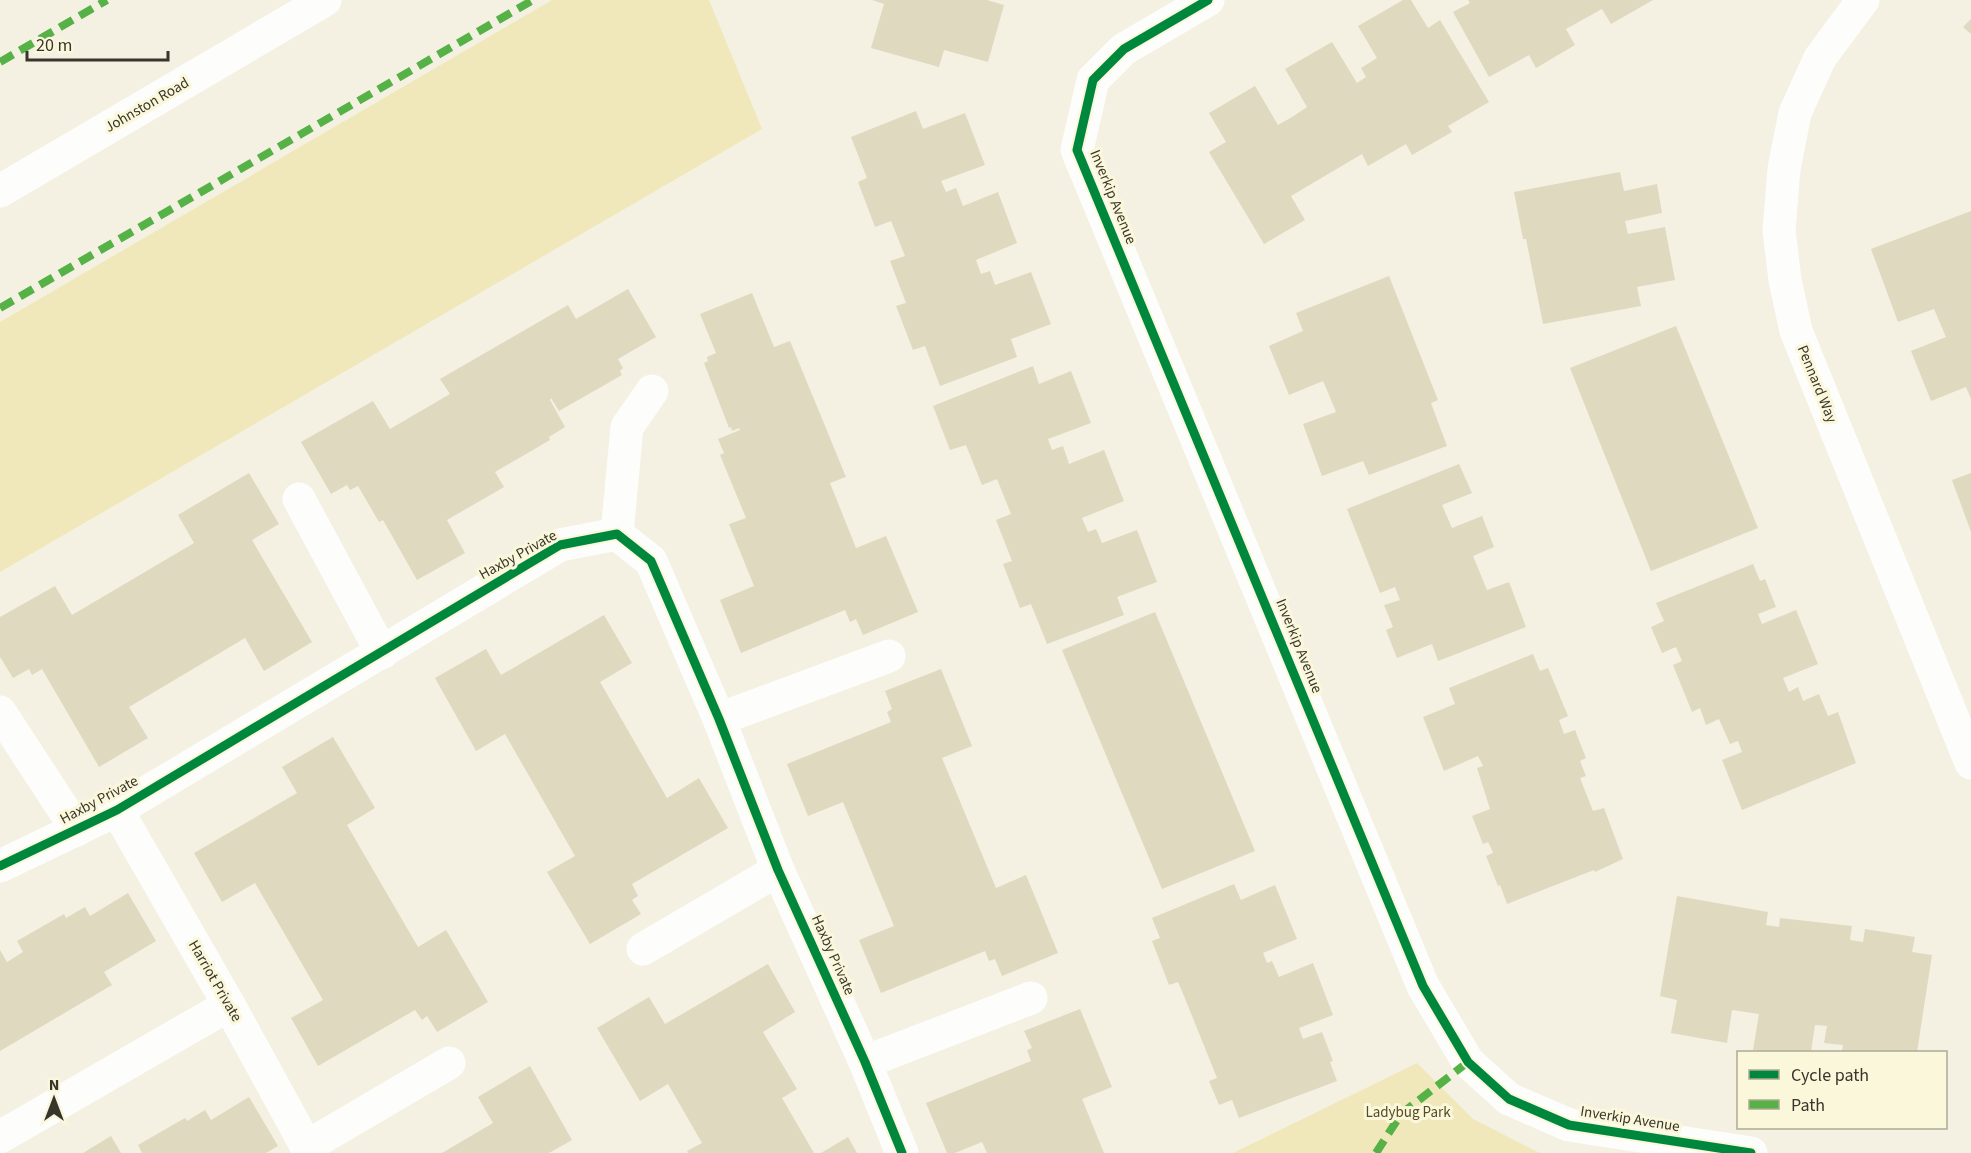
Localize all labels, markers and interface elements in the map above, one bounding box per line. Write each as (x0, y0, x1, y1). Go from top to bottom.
scale bar (27, 24, 168, 62)
text: 20 m (36, 33, 72, 58)
street label: Johnston Road (101, 72, 193, 138)
street label: Inverkip Avenue (1084, 147, 1142, 247)
street label: Pennard Way (1792, 342, 1842, 426)
street label: Haxby Private (475, 525, 561, 585)
street label: Inverkip Avenue (1270, 596, 1328, 696)
street label: Haxby Private (56, 771, 142, 829)
street label: Haxby Private (806, 911, 860, 999)
street label: Harriot Private (183, 936, 247, 1026)
legend (1737, 1051, 1947, 1129)
text: Cycle path (1791, 1063, 1869, 1088)
north arrow (24, 1069, 84, 1129)
text: N (49, 1074, 59, 1096)
text: Path (1791, 1093, 1825, 1118)
street label: Inverkip Avenue (1579, 1101, 1681, 1137)
park label: Ladybug Park (1365, 1102, 1451, 1123)

